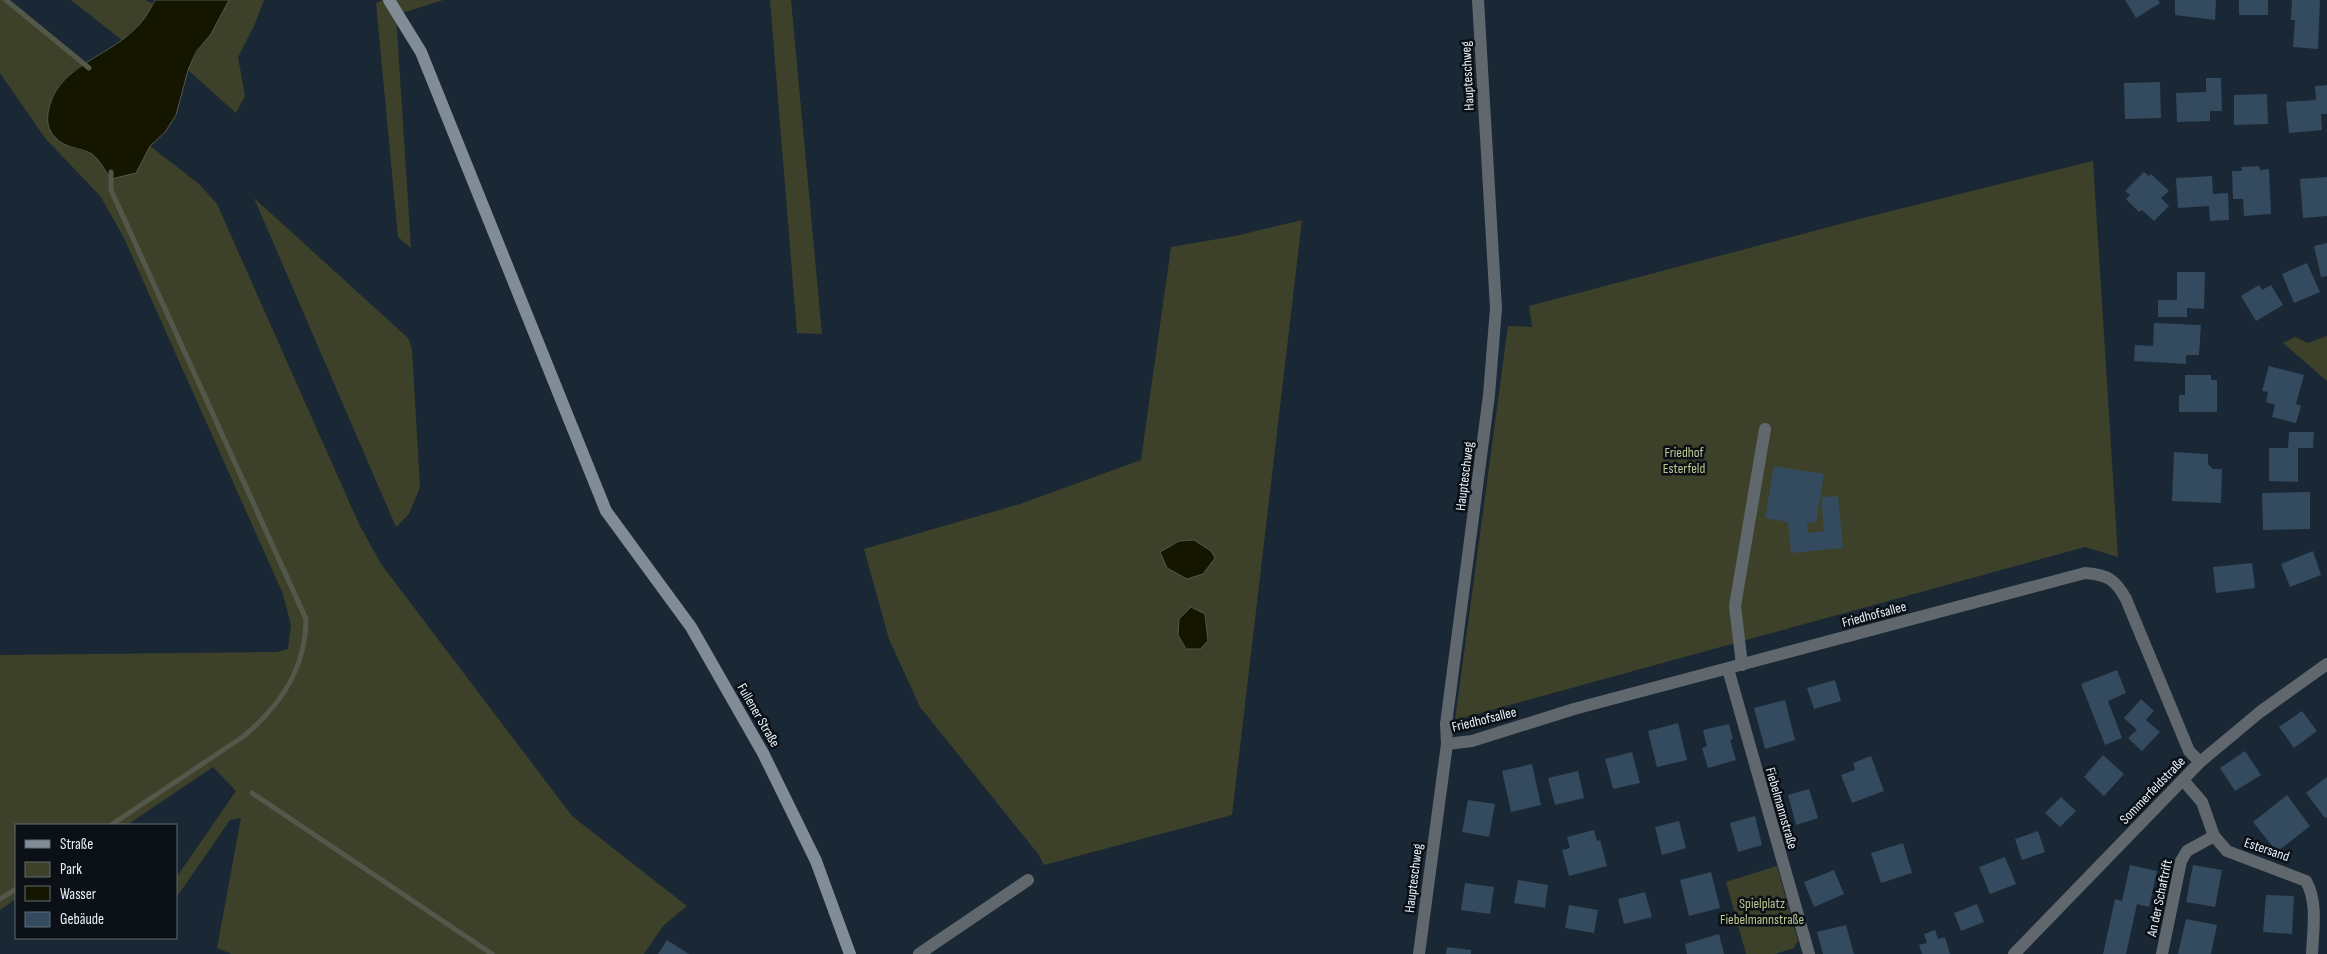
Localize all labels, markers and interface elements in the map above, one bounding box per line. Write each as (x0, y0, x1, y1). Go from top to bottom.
street label: Haupteschweg (1457, 40, 1478, 111)
street label: Haupteschweg (1452, 440, 1477, 512)
park label: Friedhof Esterfeld (1663, 444, 1705, 477)
street label: Friedhofsallee (1840, 598, 1908, 631)
street label: Fullener Straße (734, 680, 784, 750)
street label: Friedhofsallee (1450, 703, 1518, 736)
street label: Sommerfeldstraße (2116, 753, 2189, 828)
street label: Fiebelmannstraße (1762, 765, 1801, 851)
legend (15, 824, 178, 939)
street label: Estersand (2242, 834, 2292, 865)
text: Straße (60, 835, 93, 854)
street label: Haupteschweg (1401, 842, 1426, 914)
street label: An der Schaftrift (2143, 858, 2176, 939)
text: Park (60, 860, 82, 879)
text: Wasser (60, 885, 97, 904)
park label: Spielplatz Fiebelmannstraße (1720, 895, 1804, 928)
text: Gebäude (60, 910, 104, 929)

